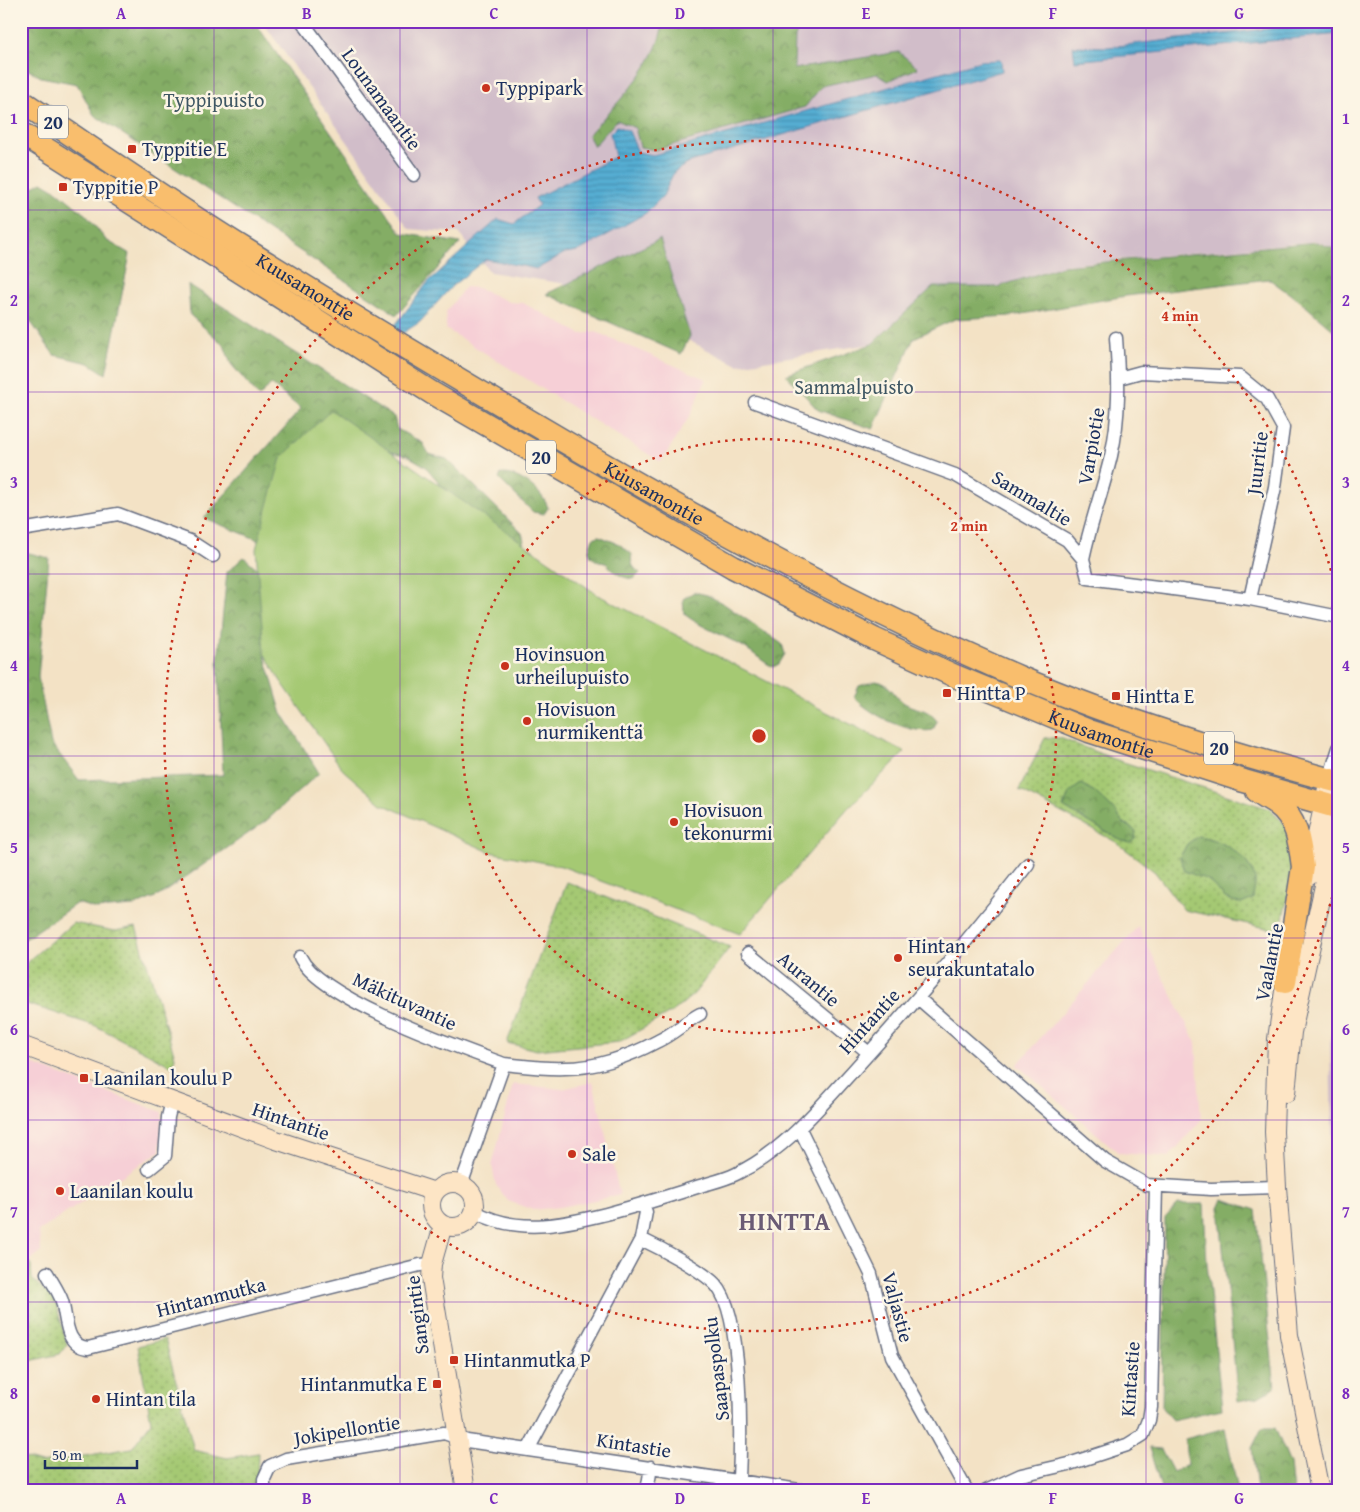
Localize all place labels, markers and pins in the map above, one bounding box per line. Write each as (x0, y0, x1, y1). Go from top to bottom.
place label: Typpipark (496, 73, 584, 102)
marker: Typpipark (480, 82, 492, 94)
place label: Typpitie E (142, 134, 227, 163)
marker: Typpitie E (126, 143, 138, 155)
place label: Typpitie P (73, 172, 159, 201)
marker: Typpitie P (57, 181, 69, 193)
place label: Hovinsuon urheilupuisto (515, 639, 629, 691)
marker: Hovinsuon urheilupuisto (499, 660, 511, 672)
place label: Hintta P (957, 678, 1026, 707)
place label: Hintta E (1126, 681, 1194, 710)
marker: Hintta P (941, 687, 953, 699)
marker: Hintta E (1110, 690, 1122, 702)
place label: Hovisuon nurmikenttä (537, 694, 644, 746)
marker: Hovisuon nurmikenttä (521, 715, 533, 727)
centre of rings (750, 727, 768, 745)
place label: Hovisuon tekonurmi (684, 795, 773, 847)
marker: Hovisuon tekonurmi (668, 816, 680, 828)
place label: Hintan seurakuntatalo (908, 931, 1035, 983)
marker: Hintan seurakuntatalo (892, 952, 904, 964)
place label: Laanilan koulu P (94, 1063, 233, 1092)
marker: Laanilan koulu P (78, 1072, 90, 1084)
place label: Sale (582, 1139, 616, 1168)
marker: Sale (566, 1148, 578, 1160)
place label: Laanilan koulu (70, 1176, 194, 1205)
marker: Laanilan koulu (54, 1185, 66, 1197)
place label: Hintanmutka P (464, 1345, 591, 1374)
marker: Hintanmutka P (448, 1354, 460, 1366)
place label: Hintanmutka E (301, 1369, 427, 1398)
marker: Hintanmutka E (431, 1378, 443, 1390)
place label: Hintan tila (106, 1384, 197, 1413)
marker: Hintan tila (90, 1393, 102, 1405)

